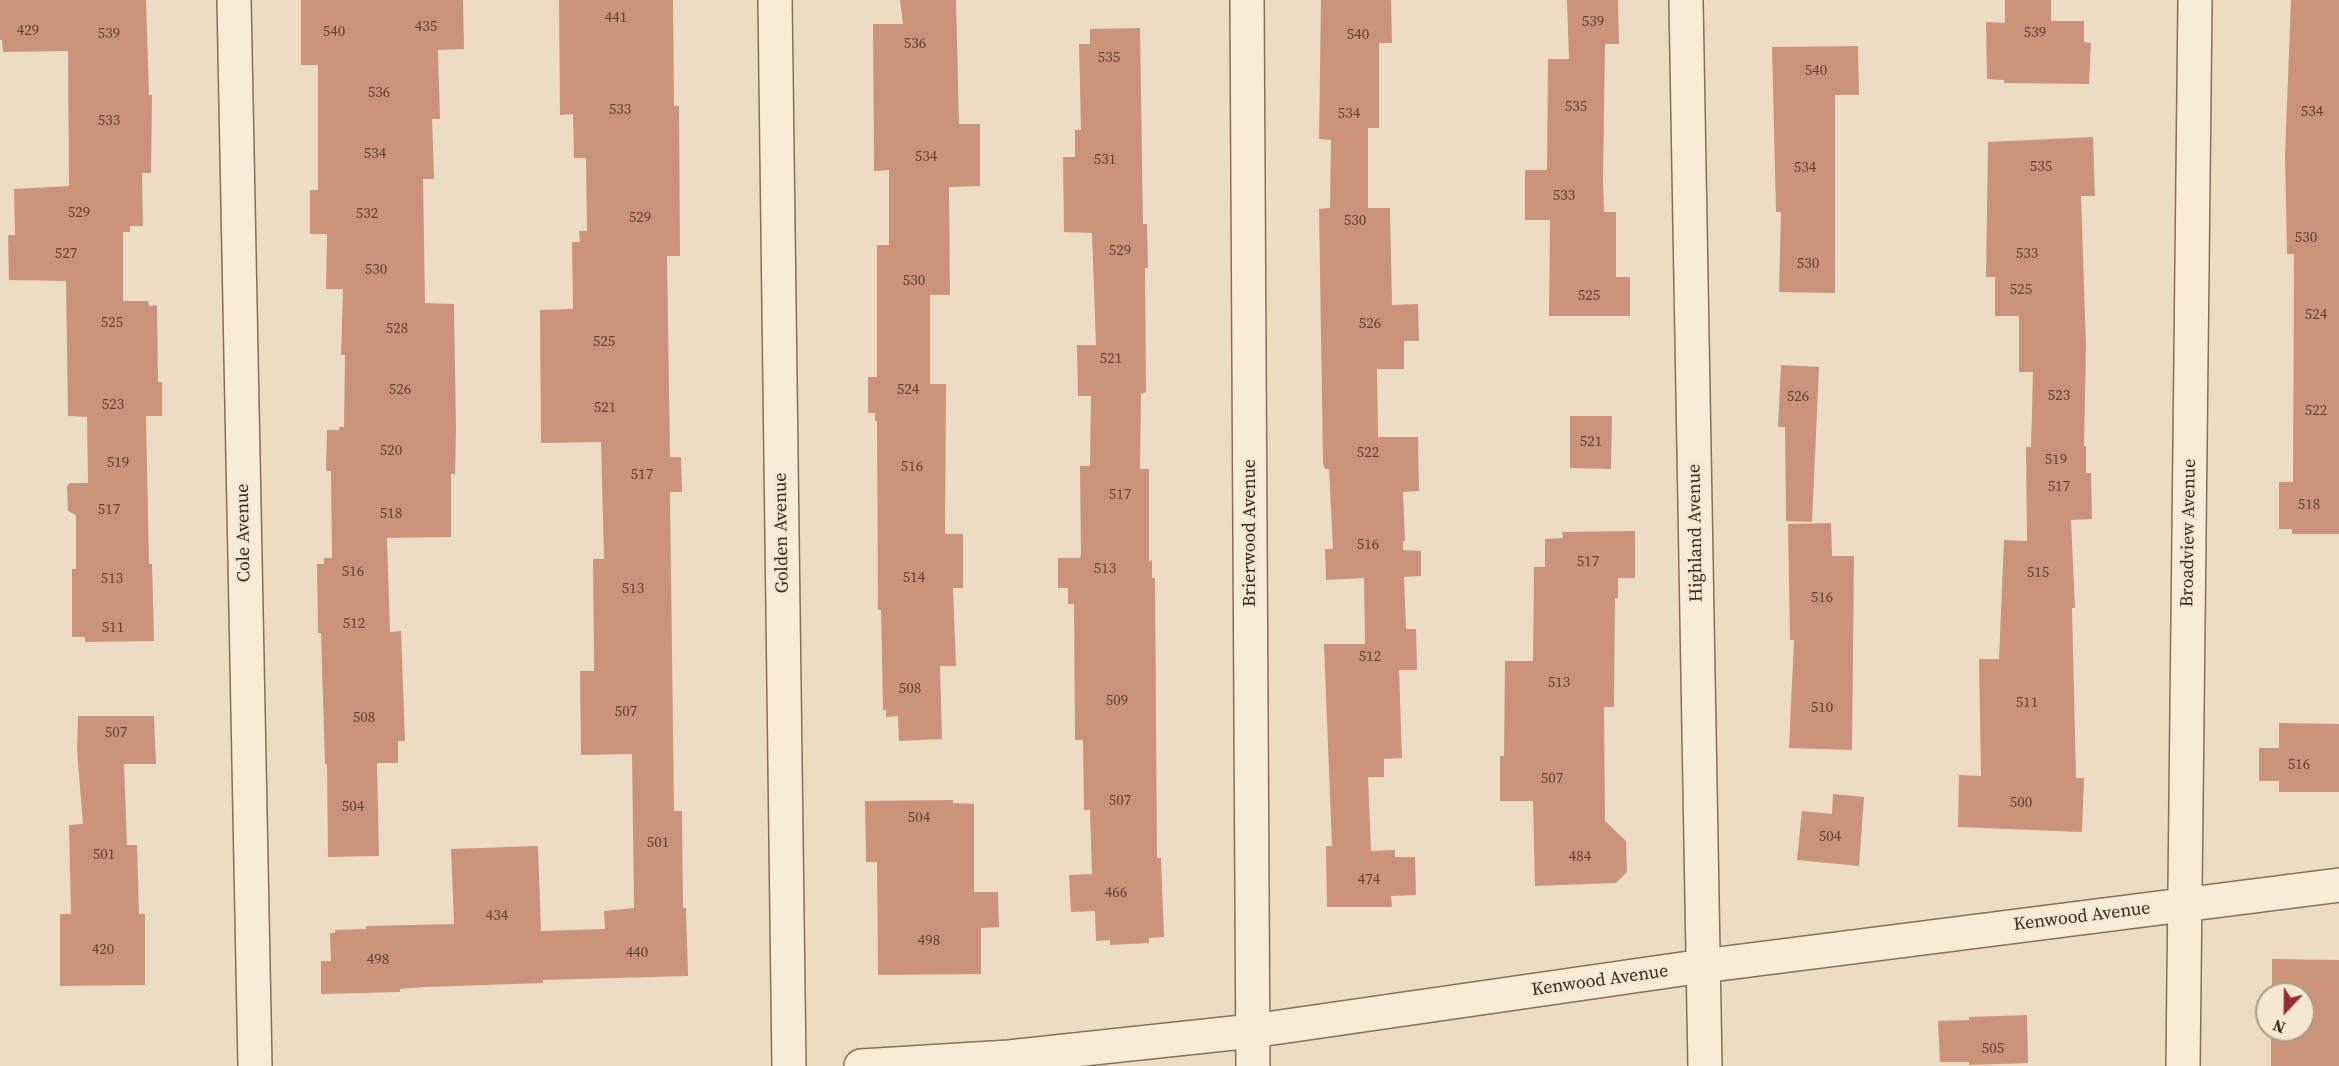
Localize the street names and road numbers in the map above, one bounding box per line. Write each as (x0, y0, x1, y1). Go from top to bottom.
street label: Brierwood Avenue (1239, 459, 1261, 607)
street label: Broadview Avenue (2177, 459, 2201, 607)
street label: Highland Avenue (1684, 464, 1708, 602)
street label: Golden Avenue (770, 472, 794, 594)
street label: Cole Avenue (232, 483, 256, 583)
street label: Kenwood Avenue (2012, 898, 2152, 936)
street label: Kenwood Avenue (1530, 961, 1670, 1001)

